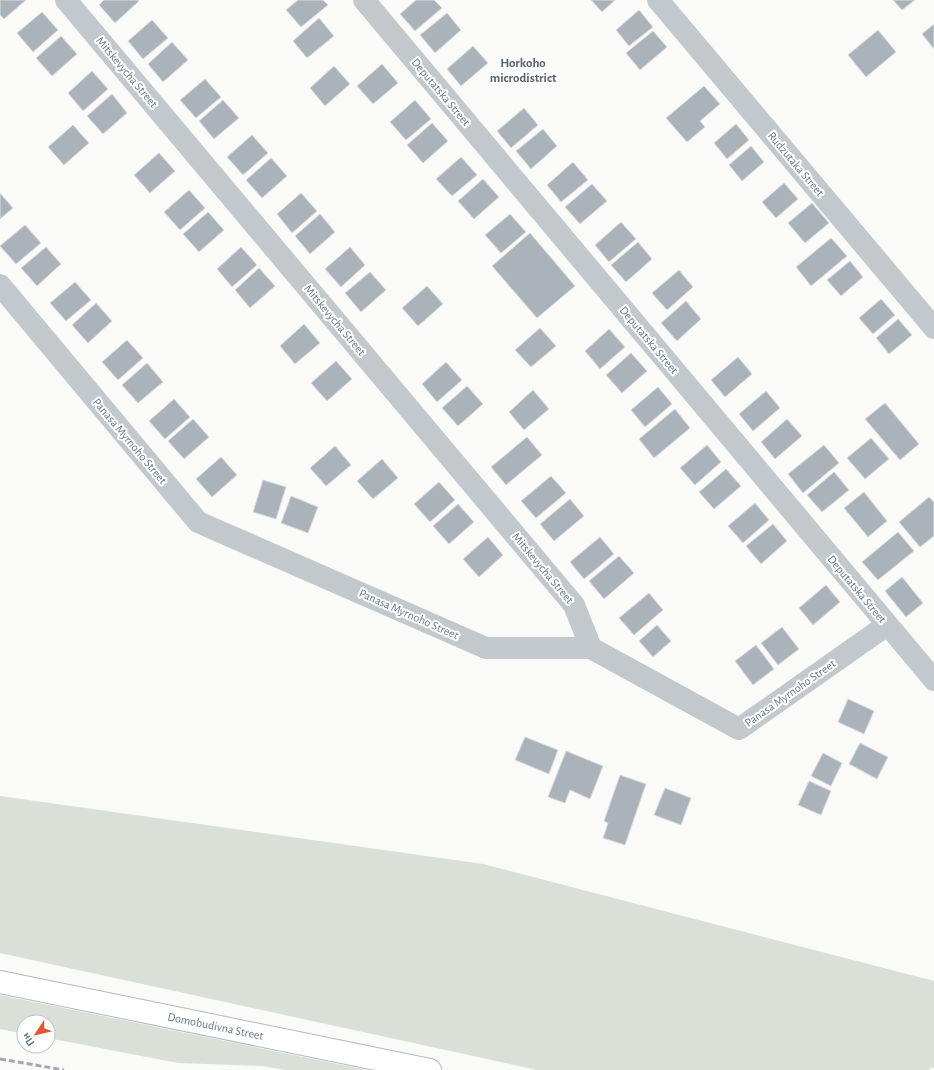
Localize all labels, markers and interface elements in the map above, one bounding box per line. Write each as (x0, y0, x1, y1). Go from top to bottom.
street label: Mitskevycha Street (93, 34, 160, 110)
street label: Deputatska Street (409, 56, 473, 128)
district label: Horkoho microdistrict (490, 57, 557, 85)
street label: Rudzutaka Street (766, 129, 826, 199)
street label: Mitskevycha Street (301, 282, 368, 358)
street label: Deputatska Street (617, 304, 681, 376)
street label: Panasa Myrnoho Street (90, 396, 169, 487)
street label: Mitskevycha Street (509, 530, 576, 606)
street label: Deputatska Street (825, 553, 889, 625)
street label: Panasa Myrnoho Street (357, 587, 461, 642)
street label: Panasa Myrnoho Street (742, 657, 838, 730)
street label: Domobudivna Street (167, 1010, 265, 1042)
north arrow (16, 1014, 56, 1054)
text: Пн (20, 1031, 37, 1048)

